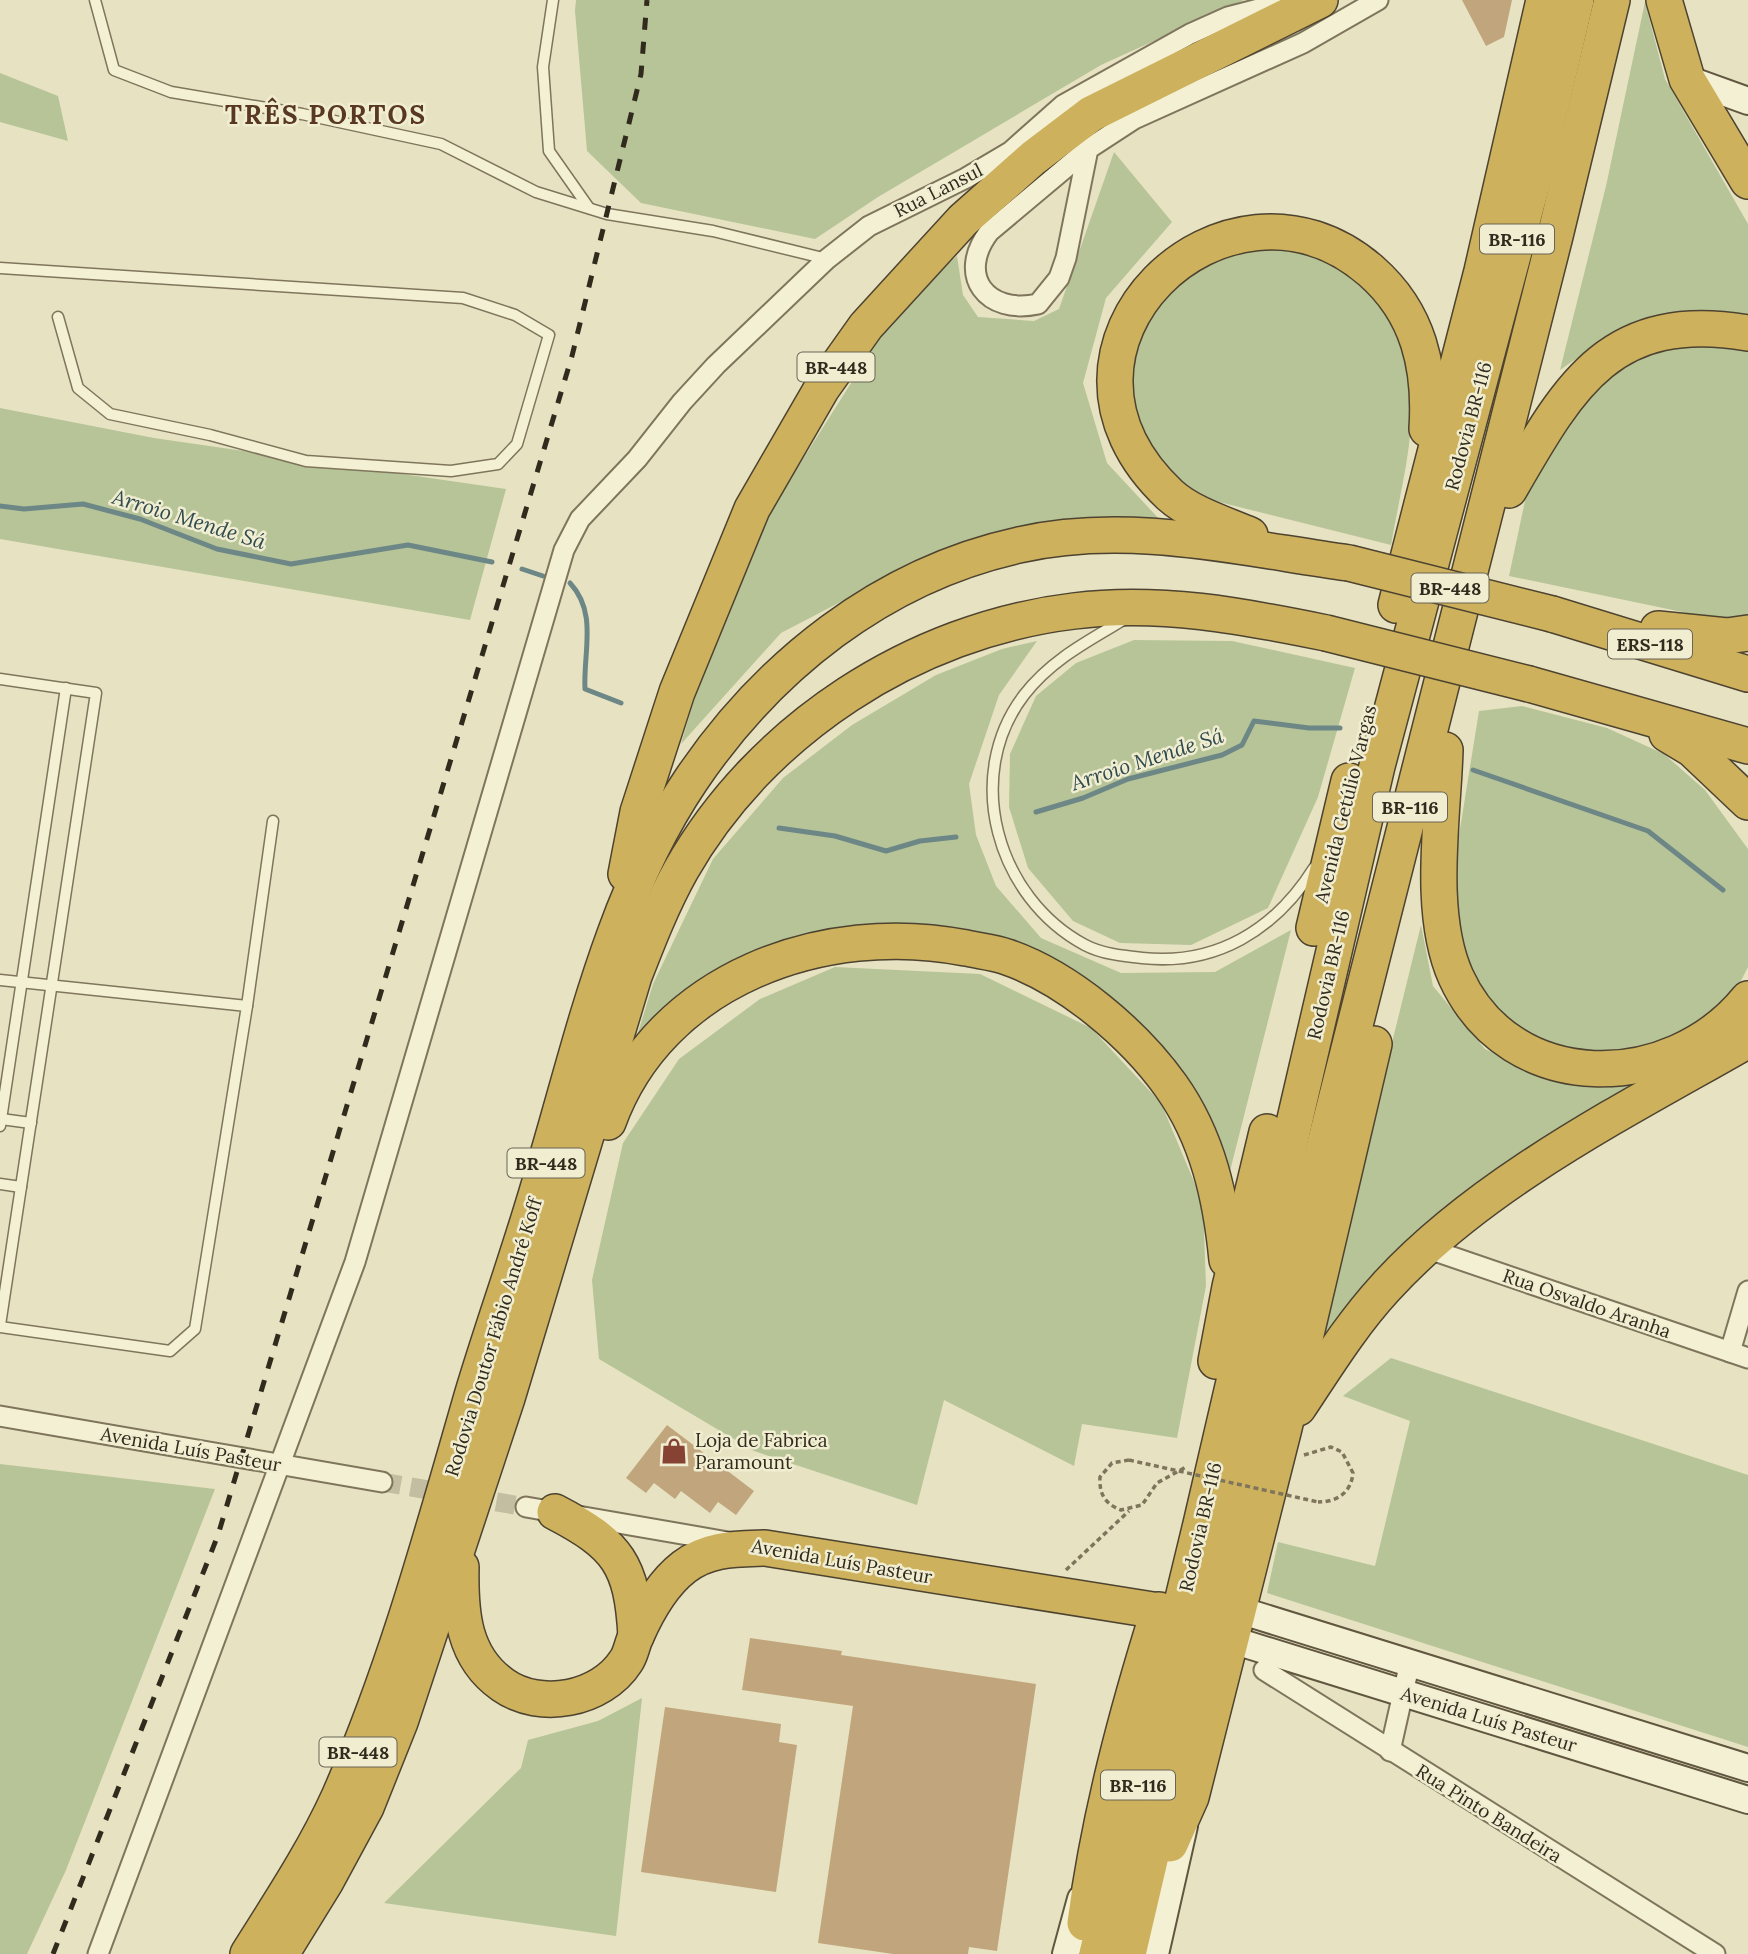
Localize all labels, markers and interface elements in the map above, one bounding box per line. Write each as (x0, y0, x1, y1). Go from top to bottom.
district label: TRÊS PORTOS (225, 97, 427, 131)
street label: Rua Lansul (890, 157, 986, 223)
road number: BR-116 (1480, 225, 1554, 254)
road number: BR-448 (798, 352, 874, 382)
street label: Rodovia BR-116 (1439, 359, 1497, 493)
water label: Arroio Mende Sá (108, 483, 269, 555)
road number: BR-448 (1412, 574, 1488, 602)
road number: ERS-118 (1608, 630, 1692, 658)
street label: Avenida Getúlio Vargas (1309, 702, 1381, 907)
water label: Arroio Mende Sá (1066, 721, 1227, 797)
road number: BR-116 (1373, 792, 1447, 822)
street label: Rodovia BR-116 (1301, 908, 1355, 1042)
road number: BR-448 (508, 1148, 584, 1178)
street label: Rodovia Doutor Fábio André Koff (439, 1193, 547, 1479)
street label: Rua Osvaldo Aranha (1500, 1263, 1674, 1343)
street label: Avenida Luís Pasteur (98, 1421, 284, 1477)
place label: Loja de Fabrica Paramount (695, 1428, 828, 1474)
shop icon: Loja de Fabrica Paramount (659, 1436, 689, 1466)
street label: Rodovia BR-116 (1173, 1460, 1227, 1594)
street label: Avenida Luís Pasteur (749, 1533, 935, 1589)
street label: Avenida Luís Pasteur (1397, 1680, 1581, 1757)
road number: BR-448 (320, 1737, 396, 1766)
street label: Rua Pinto Bandeira (1411, 1758, 1567, 1868)
road number: BR-116 (1101, 1770, 1175, 1800)

